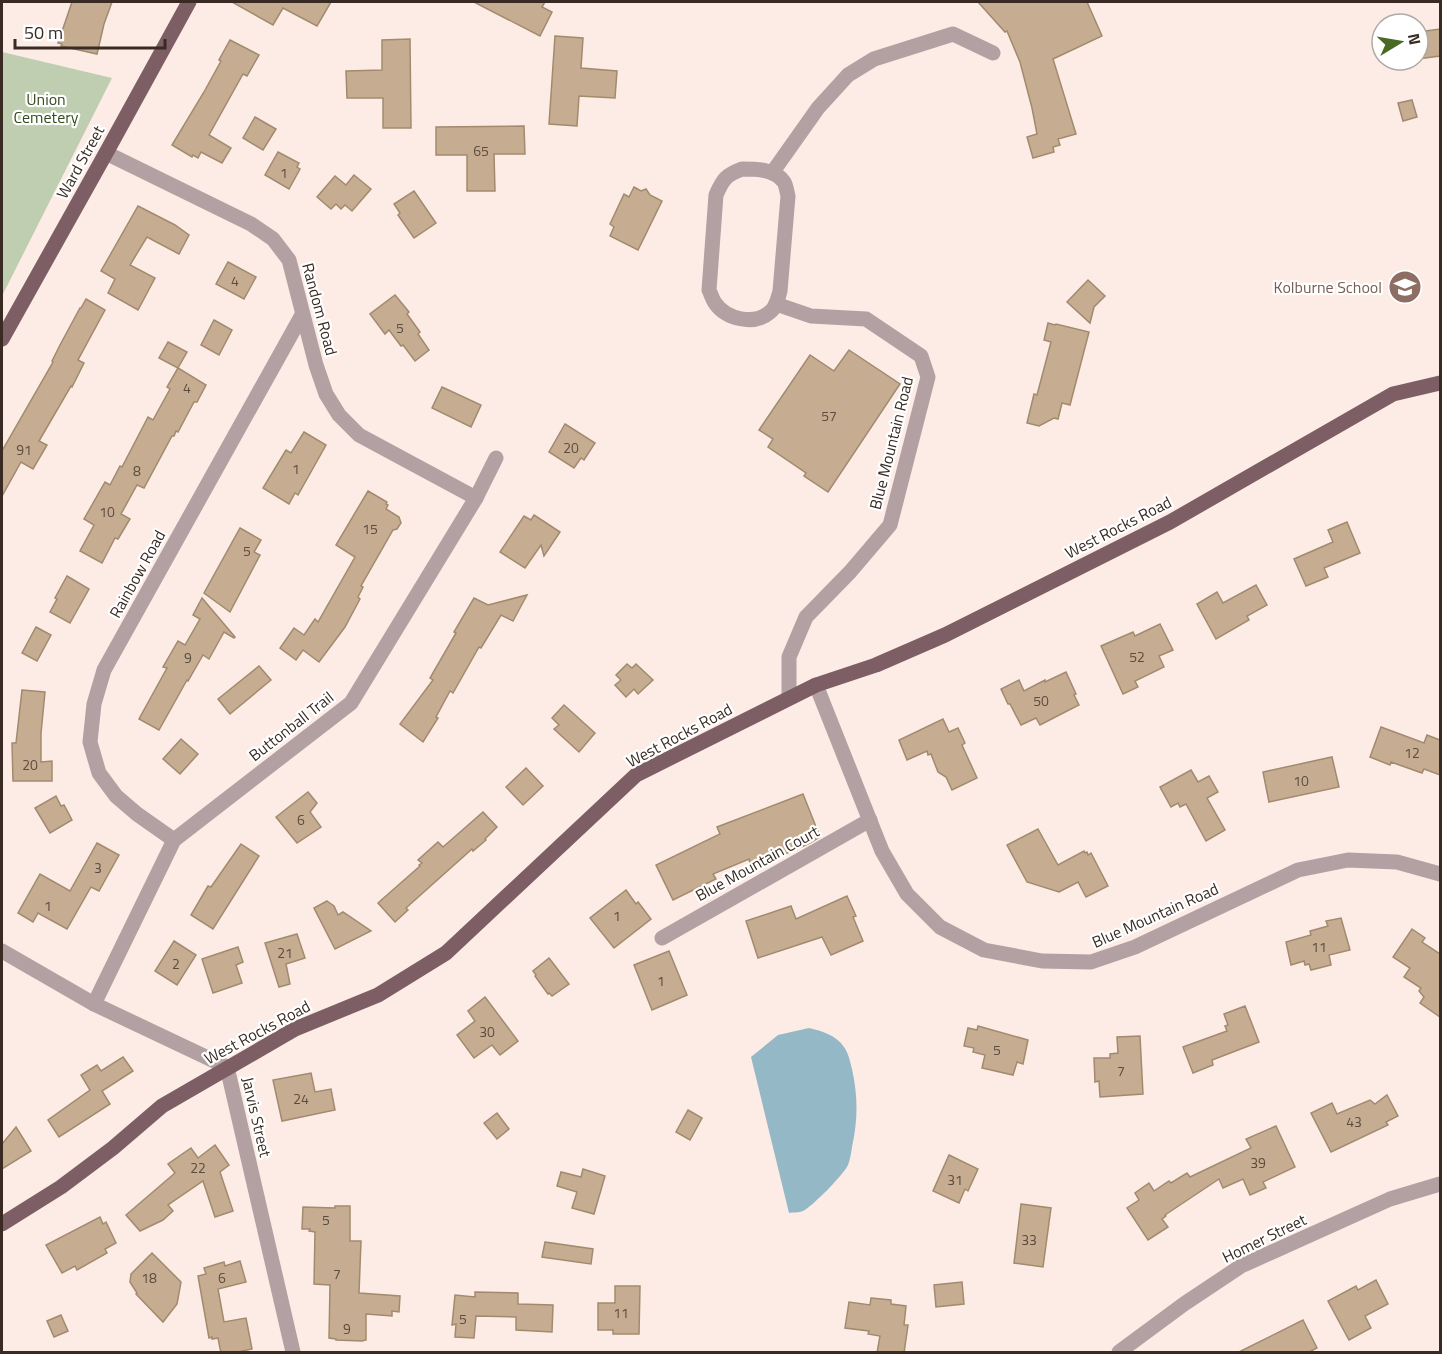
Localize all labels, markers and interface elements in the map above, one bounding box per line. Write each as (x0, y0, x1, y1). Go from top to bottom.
scale bar (15, 12, 165, 50)
north arrow (1370, 12, 1430, 72)
text: 50 m (24, 19, 63, 46)
text: N (1402, 31, 1428, 47)
park label: Union Cemetery (14, 87, 79, 129)
street label: Ward Street (50, 121, 110, 203)
house number: 65 (473, 140, 489, 161)
house number: 1 (280, 162, 288, 183)
street label: Random Road (296, 260, 344, 358)
school or university icon: Kolburne School (1387, 269, 1423, 305)
house number: 4 (231, 270, 239, 291)
place label: Kolburne School (1274, 275, 1382, 299)
house number: 5 (396, 317, 404, 338)
street label: Blue Mountain Road (863, 374, 919, 512)
house number: 4 (183, 377, 191, 398)
house number: 57 (821, 405, 837, 426)
house number: 20 (563, 437, 579, 458)
house number: 91 (16, 439, 32, 460)
house number: 1 (292, 458, 300, 479)
house number: 8 (133, 460, 141, 481)
street label: West Rocks Road (1060, 490, 1176, 564)
house number: 10 (99, 501, 115, 522)
house number: 15 (362, 518, 378, 539)
street label: Rainbow Road (103, 526, 171, 622)
house number: 5 (243, 540, 251, 561)
house number: 52 (1129, 646, 1145, 667)
house number: 9 (184, 647, 192, 668)
street label: Buttonball Trail (244, 685, 338, 767)
house number: 50 (1033, 690, 1049, 711)
street label: West Rocks Road (622, 697, 736, 773)
house number: 12 (1404, 742, 1420, 763)
house number: 20 (22, 754, 38, 775)
house number: 10 (1293, 770, 1309, 791)
house number: 6 (297, 809, 305, 830)
street label: Blue Mountain Court (691, 819, 824, 907)
house number: 3 (94, 857, 102, 878)
street label: Blue Mountain Road (1088, 876, 1222, 954)
house number: 1 (44, 895, 52, 916)
house number: 1 (613, 905, 621, 926)
house number: 11 (1311, 936, 1327, 957)
house number: 21 (277, 942, 293, 963)
house number: 2 (172, 953, 180, 974)
house number: 1 (657, 970, 665, 991)
street label: West Rocks Road (200, 994, 314, 1070)
house number: 30 (479, 1021, 495, 1042)
house number: 5 (993, 1039, 1001, 1060)
house number: 7 (1117, 1060, 1125, 1081)
street label: Jarvis Street (236, 1075, 278, 1160)
house number: 24 (293, 1088, 309, 1109)
house number: 43 (1346, 1111, 1362, 1132)
house number: 39 (1250, 1152, 1266, 1173)
house number: 22 (190, 1157, 206, 1178)
house number: 31 (947, 1169, 963, 1190)
street label: Homer Street (1218, 1207, 1310, 1269)
house number: 5 (322, 1209, 330, 1230)
house number: 33 (1021, 1229, 1037, 1250)
house number: 7 (333, 1263, 341, 1284)
house number: 18 (141, 1267, 157, 1288)
house number: 6 (218, 1267, 226, 1288)
house number: 11 (613, 1302, 629, 1323)
house number: 5 (459, 1308, 467, 1329)
house number: 9 (343, 1318, 351, 1339)

